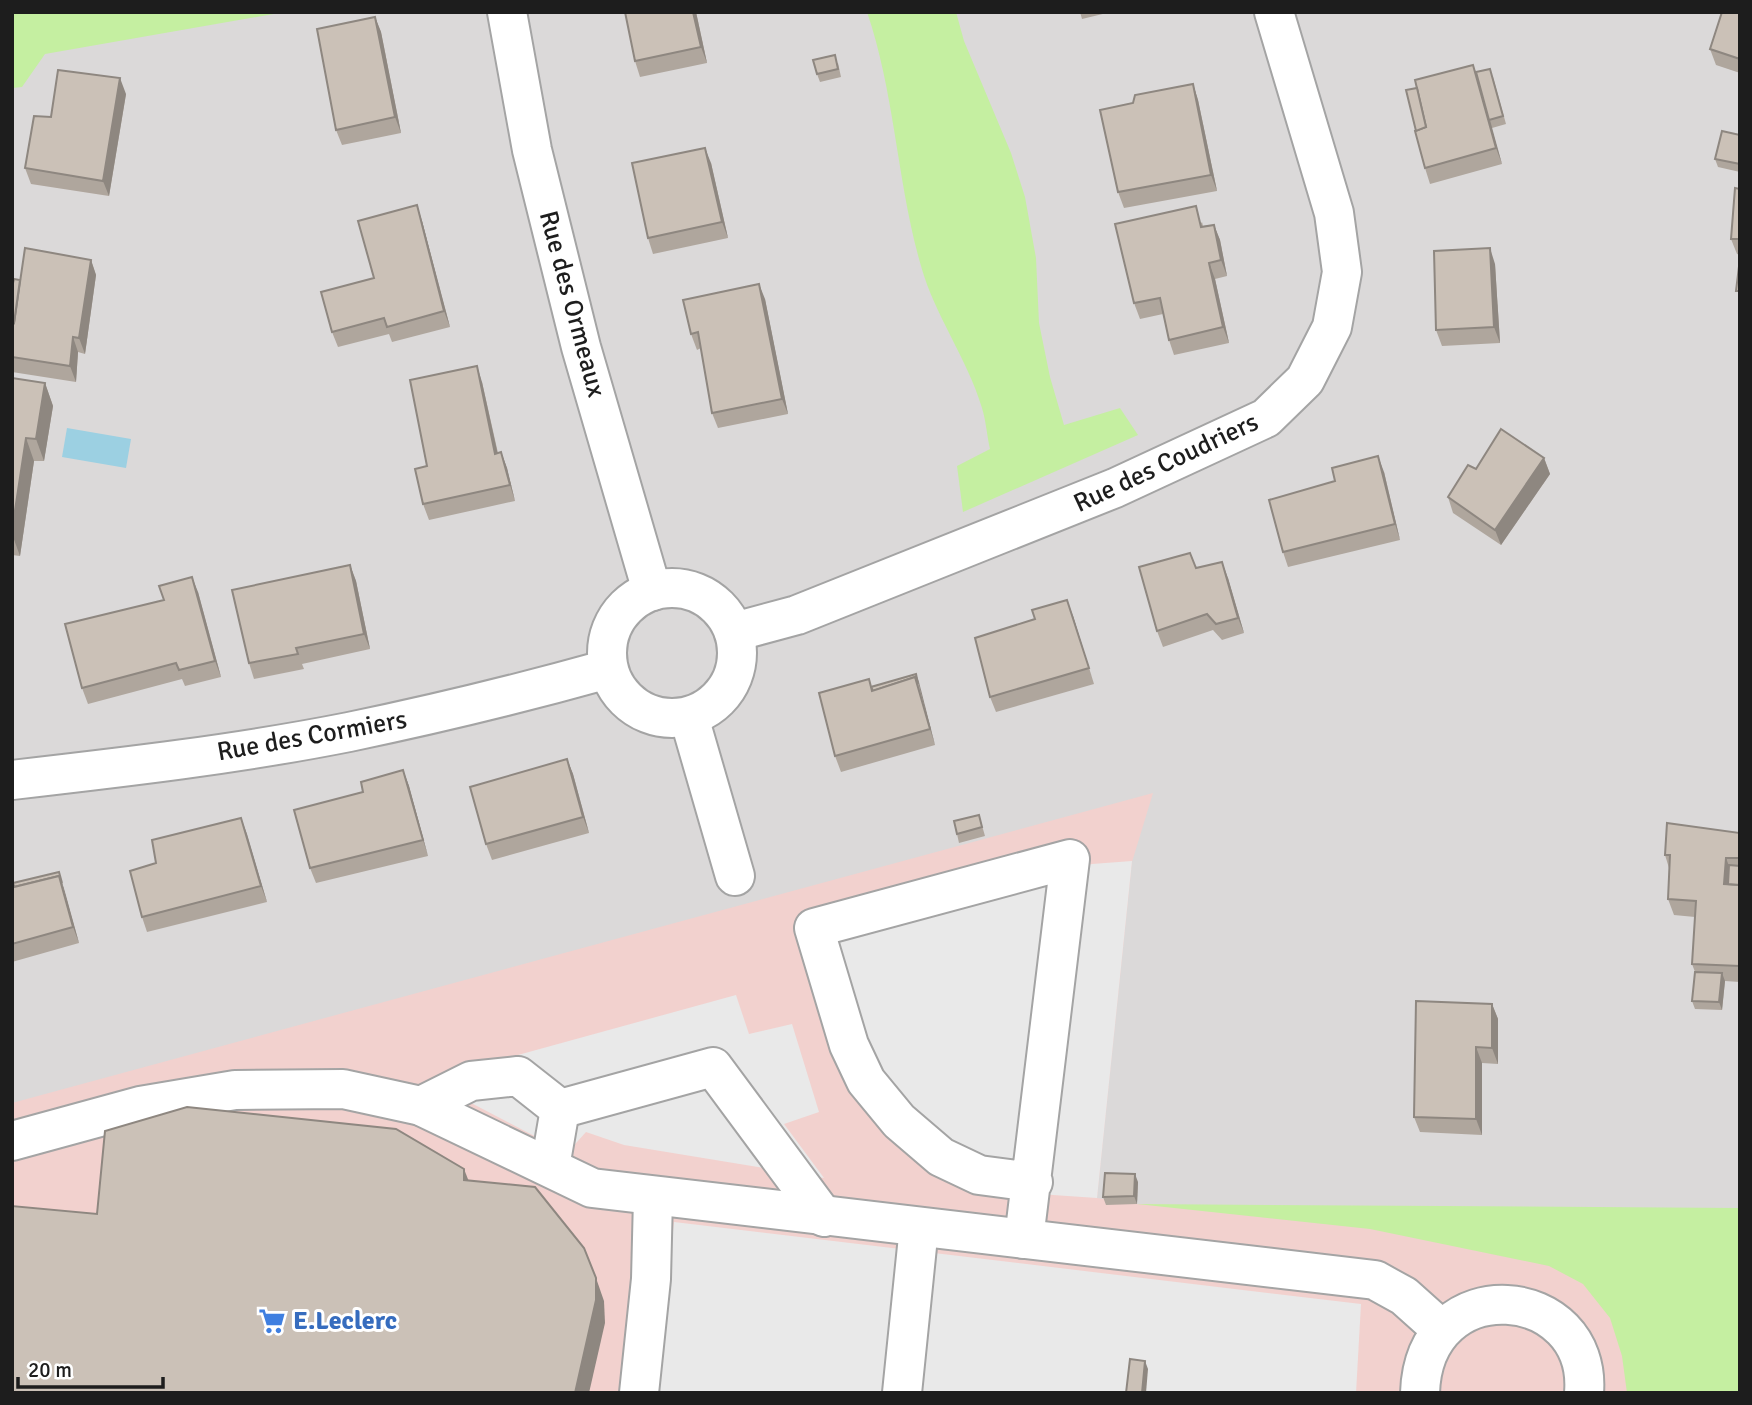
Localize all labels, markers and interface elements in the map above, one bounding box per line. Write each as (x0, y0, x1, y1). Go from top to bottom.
street label: Rue des Ormeaux (532, 207, 612, 401)
street label: Rue des Coudriers (1069, 406, 1263, 520)
street label: Rue des Cormiers (215, 704, 409, 768)
place label: E.Leclerc (293, 1305, 397, 1337)
supermarket icon: E.Leclerc (257, 1306, 287, 1336)
scale bar (18, 1346, 163, 1390)
text: 20 m (28, 1357, 72, 1383)

